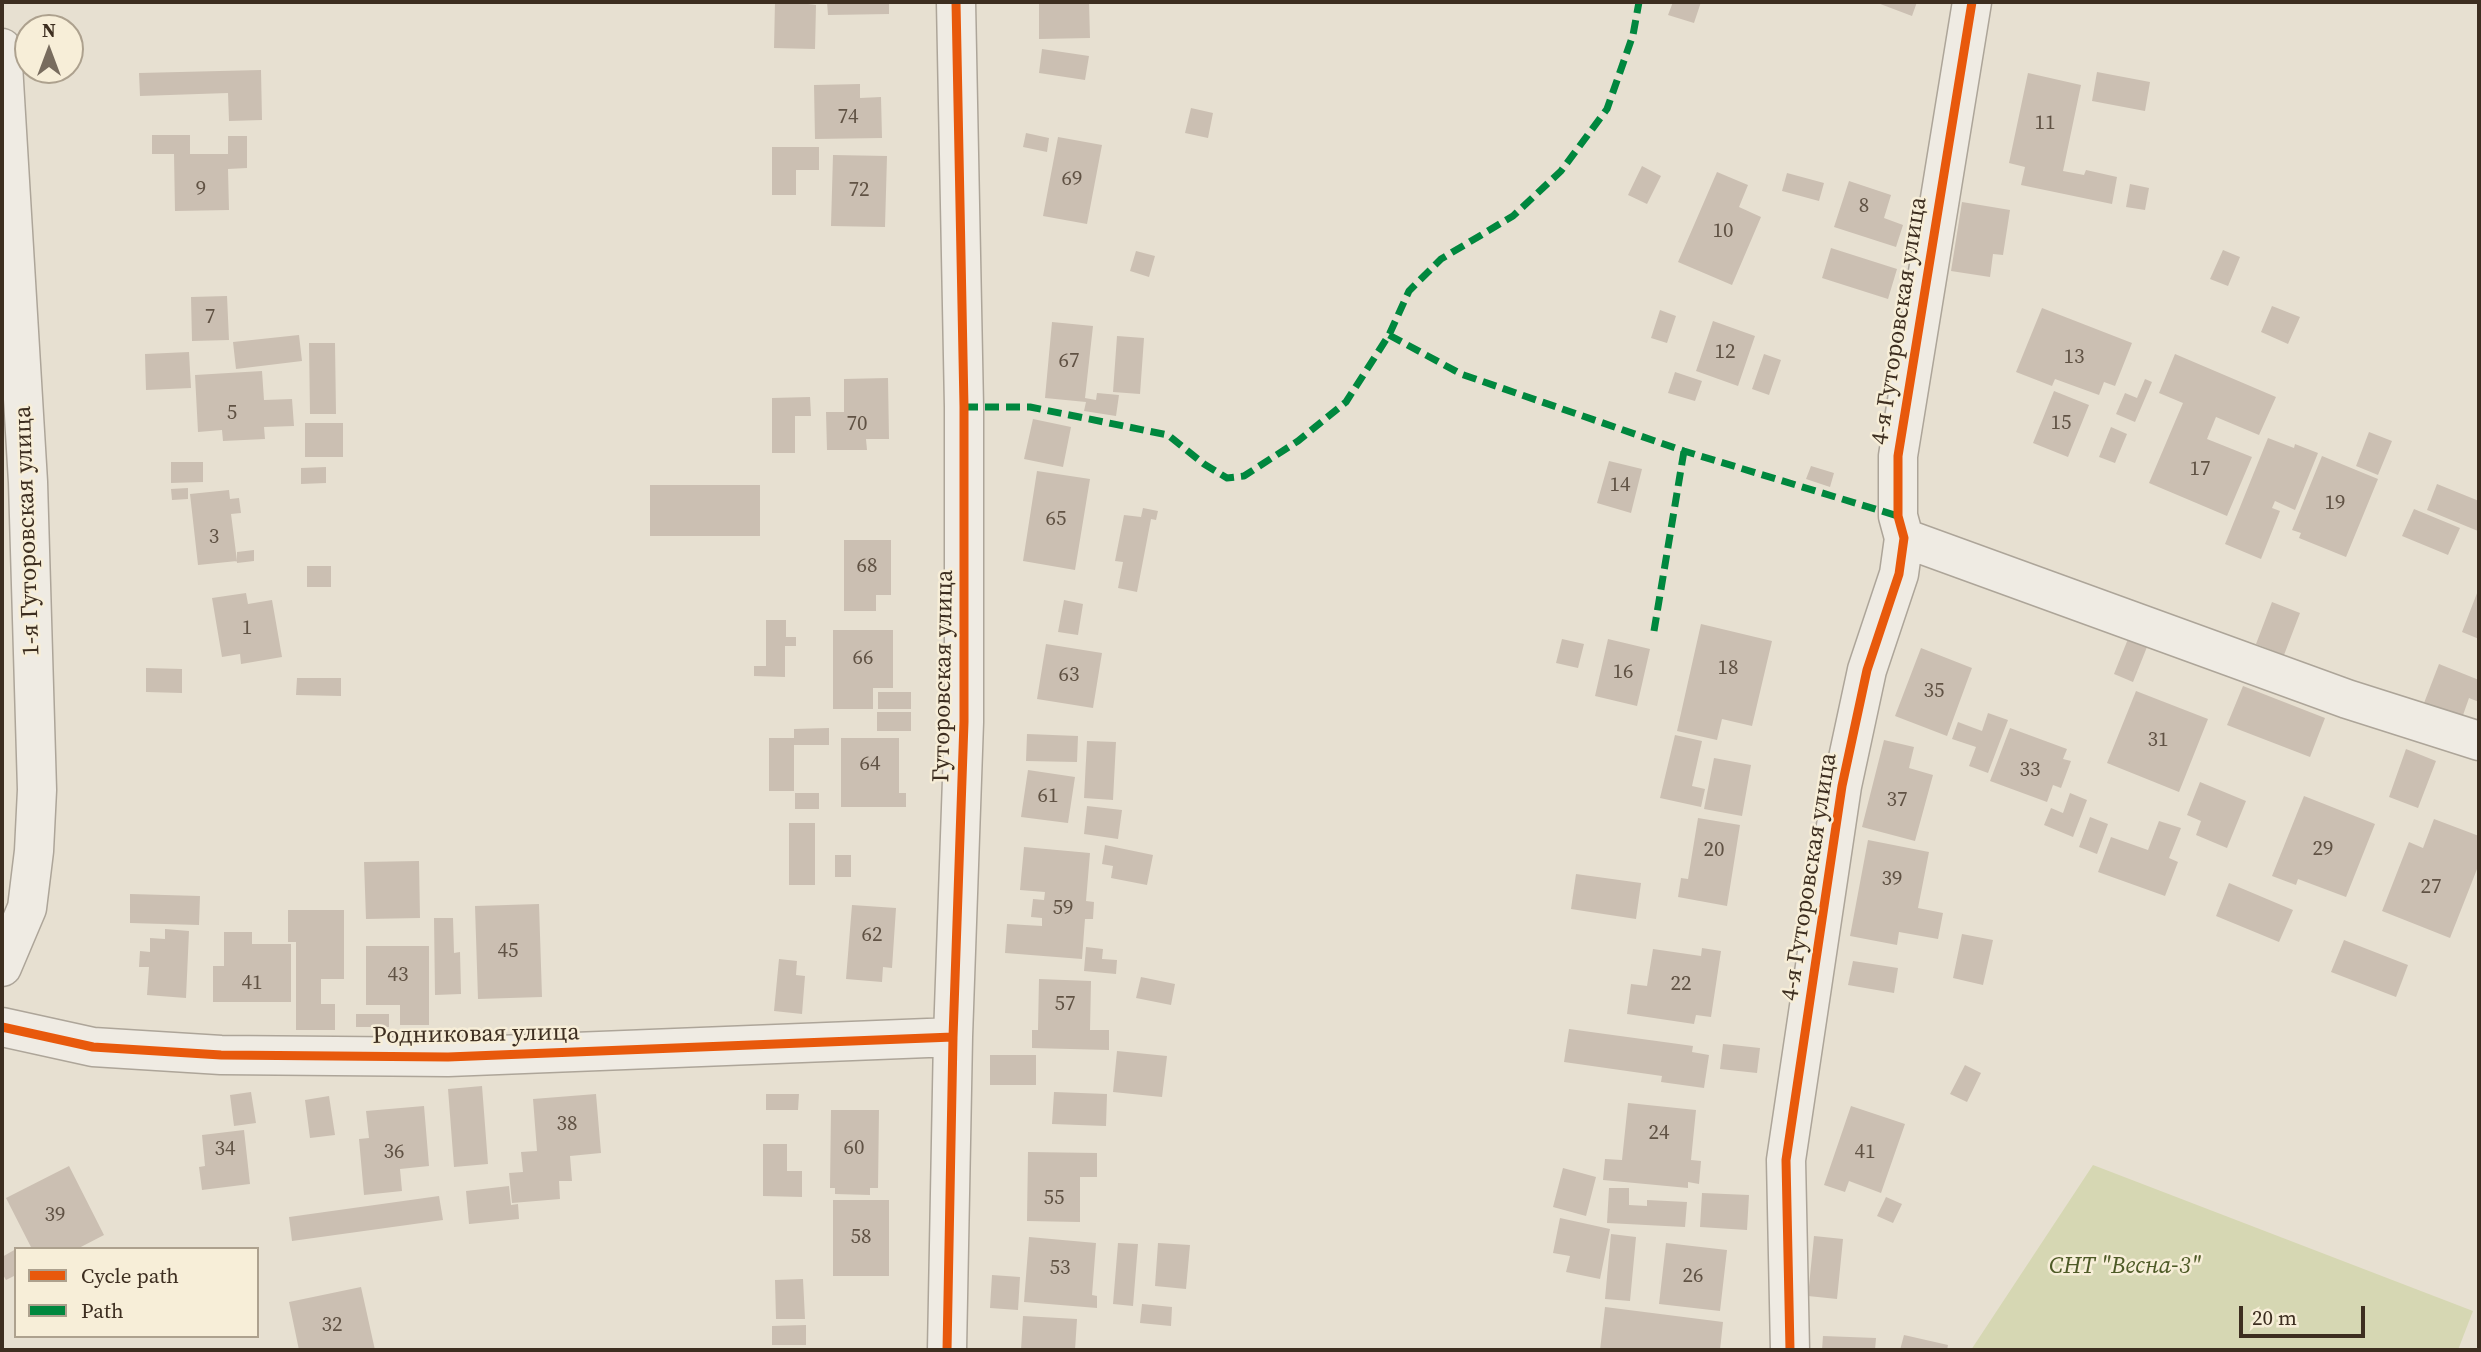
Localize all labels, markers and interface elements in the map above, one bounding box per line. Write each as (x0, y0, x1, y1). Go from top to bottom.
north arrow (14, 14, 84, 84)
text: N (42, 17, 56, 43)
house number: 74 (838, 105, 858, 131)
house number: 11 (2035, 111, 2055, 137)
house number: 69 (1062, 167, 1082, 193)
house number: 9 (196, 177, 206, 203)
house number: 72 (849, 178, 869, 204)
house number: 8 (1859, 194, 1869, 220)
street label: 4-я Гуторовская улица (1866, 195, 1934, 447)
house number: 10 (1713, 219, 1733, 245)
house number: 7 (205, 305, 215, 331)
house number: 12 (1715, 340, 1735, 366)
house number: 13 (2064, 345, 2084, 371)
house number: 67 (1059, 349, 1079, 375)
house number: 5 (227, 401, 237, 427)
street label: 1-я Гуторовская улица (9, 405, 47, 657)
house number: 15 (2051, 411, 2071, 437)
house number: 70 (847, 412, 867, 438)
house number: 17 (2190, 457, 2210, 483)
house number: 14 (1610, 473, 1630, 499)
house number: 19 (2325, 491, 2345, 517)
house number: 65 (1046, 507, 1066, 533)
house number: 3 (209, 525, 219, 551)
house number: 68 (857, 554, 877, 580)
street label: Гуторовская улица (928, 569, 960, 783)
house number: 1 (242, 616, 252, 642)
house number: 66 (853, 646, 873, 672)
house number: 18 (1718, 656, 1738, 682)
house number: 16 (1613, 660, 1633, 686)
house number: 63 (1059, 663, 1079, 689)
house number: 35 (1924, 679, 1944, 705)
house number: 31 (2148, 728, 2168, 754)
street label: 4-я Гуторовская улица (1776, 751, 1844, 1003)
house number: 64 (860, 752, 880, 778)
house number: 33 (2020, 758, 2040, 784)
house number: 61 (1038, 784, 1058, 810)
house number: 37 (1887, 788, 1907, 814)
house number: 29 (2313, 837, 2333, 863)
house number: 20 (1704, 838, 1724, 864)
house number: 39 (1882, 867, 1902, 893)
house number: 27 (2421, 875, 2441, 901)
house number: 59 (1053, 896, 1073, 922)
house number: 62 (862, 923, 882, 949)
house number: 45 (498, 939, 518, 965)
house number: 43 (388, 963, 408, 989)
house number: 41 (242, 971, 262, 997)
house number: 22 (1671, 972, 1691, 998)
house number: 57 (1055, 992, 1075, 1018)
street label: Родниковая улица (372, 1019, 580, 1051)
house number: 38 (557, 1112, 577, 1138)
house number: 24 (1649, 1121, 1669, 1147)
house number: 60 (844, 1136, 864, 1162)
house number: 34 (215, 1137, 235, 1163)
house number: 36 (384, 1140, 404, 1166)
house number: 41 (1855, 1140, 1875, 1166)
house number: 55 (1044, 1186, 1064, 1212)
house number: 39 (45, 1203, 65, 1229)
house number: 58 (851, 1225, 871, 1251)
legend (14, 1247, 259, 1338)
park label: СНТ "Весна-3" (2049, 1253, 2201, 1281)
house number: 53 (1050, 1256, 1070, 1282)
text: Cycle path (81, 1261, 179, 1290)
house number: 26 (1683, 1264, 1703, 1290)
scale bar (2243, 1292, 2369, 1336)
text: Path (81, 1296, 124, 1325)
text: 20 m (2252, 1303, 2297, 1332)
house number: 32 (322, 1313, 342, 1339)

